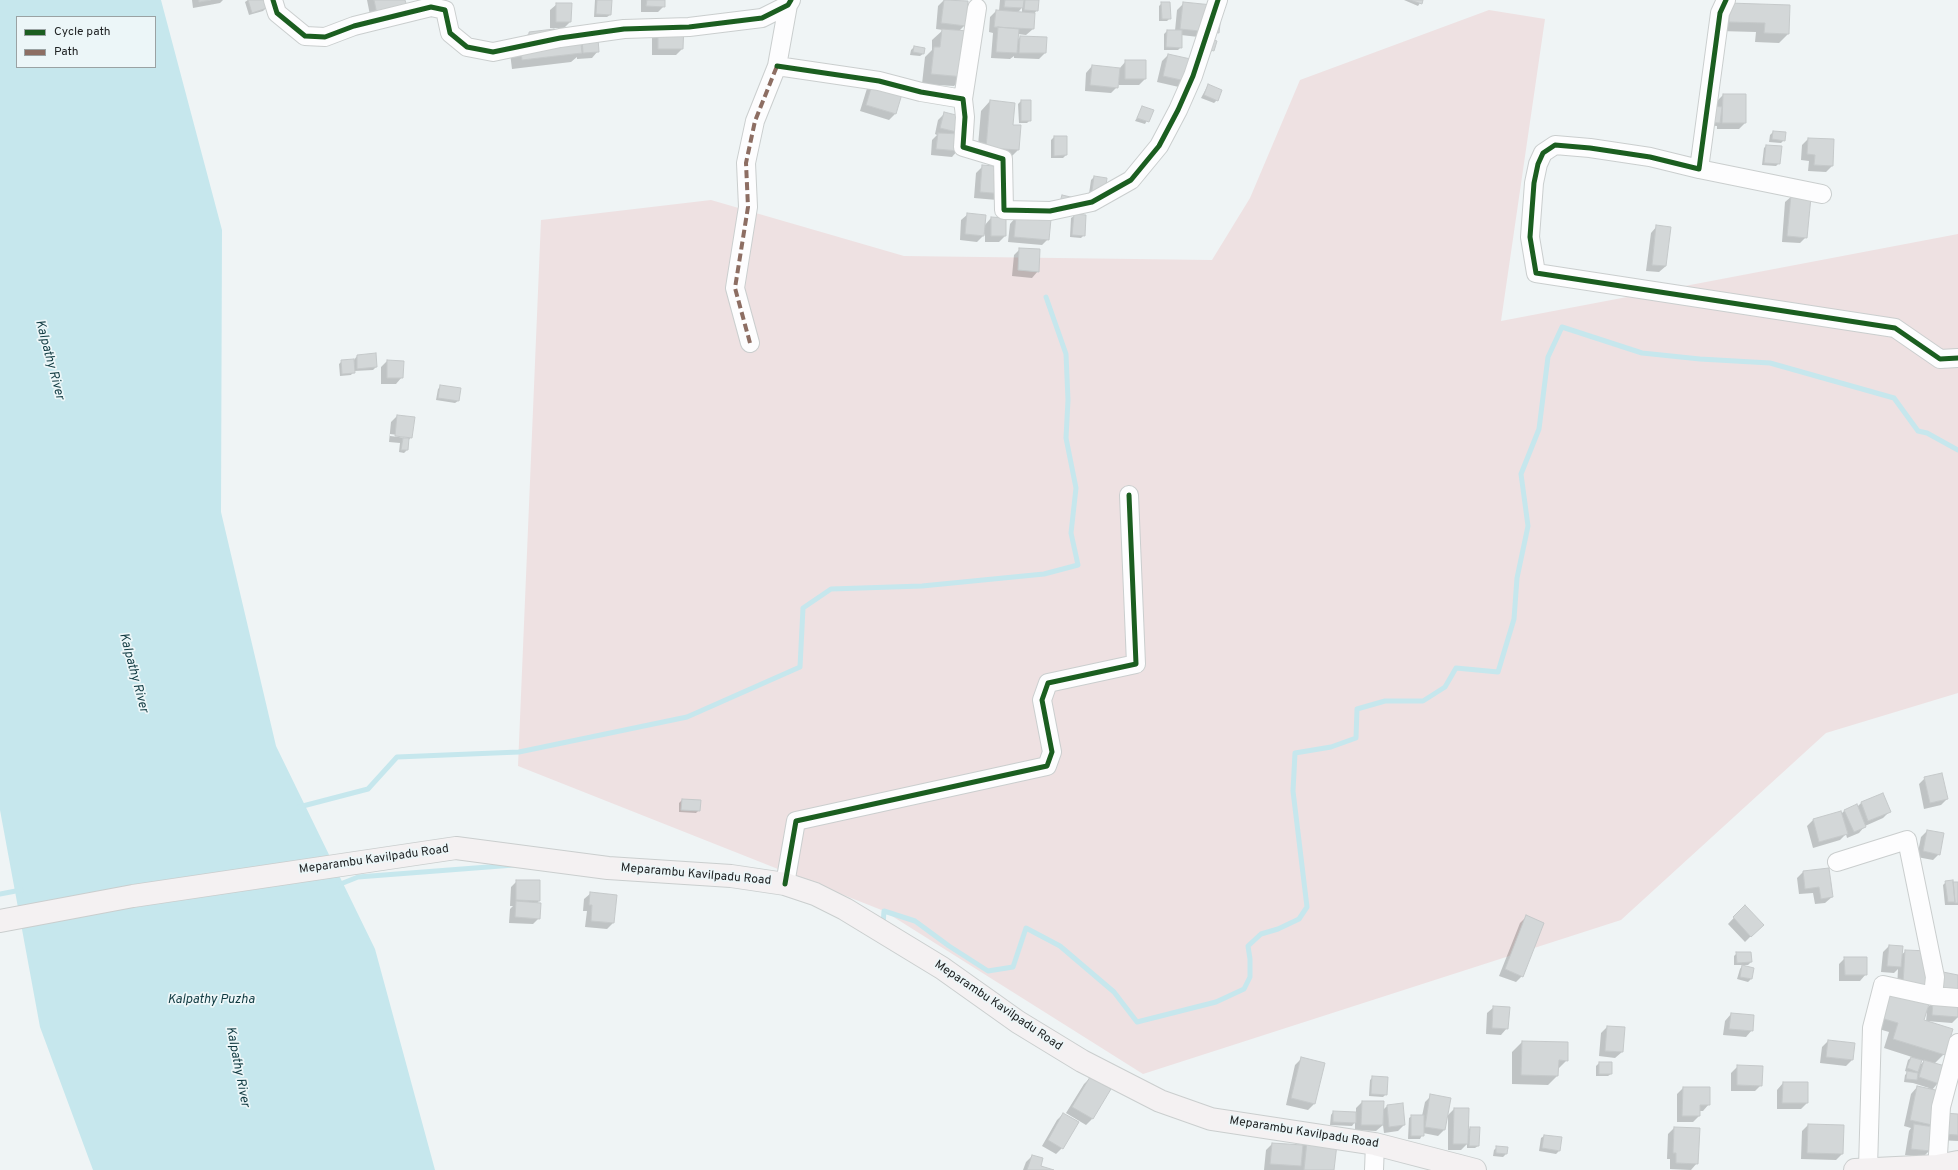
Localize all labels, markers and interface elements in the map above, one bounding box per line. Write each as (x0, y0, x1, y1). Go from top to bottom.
legend (16, 16, 156, 68)
text: Cycle path (54, 24, 111, 40)
text: Path (54, 44, 79, 60)
water label: Kalpathy River (31, 318, 67, 402)
water label: Kalpathy River (115, 631, 151, 715)
street label: Meparambu Kavilpadu Road (298, 842, 450, 878)
street label: Meparambu Kavilpadu Road (620, 861, 772, 889)
street label: Meparambu Kavilpadu Road (931, 958, 1065, 1054)
water label: Kalpathy Puzha (167, 992, 255, 1008)
water label: Kalpathy River (222, 1025, 252, 1109)
street label: Meparambu Kavilpadu Road (1228, 1114, 1380, 1152)

